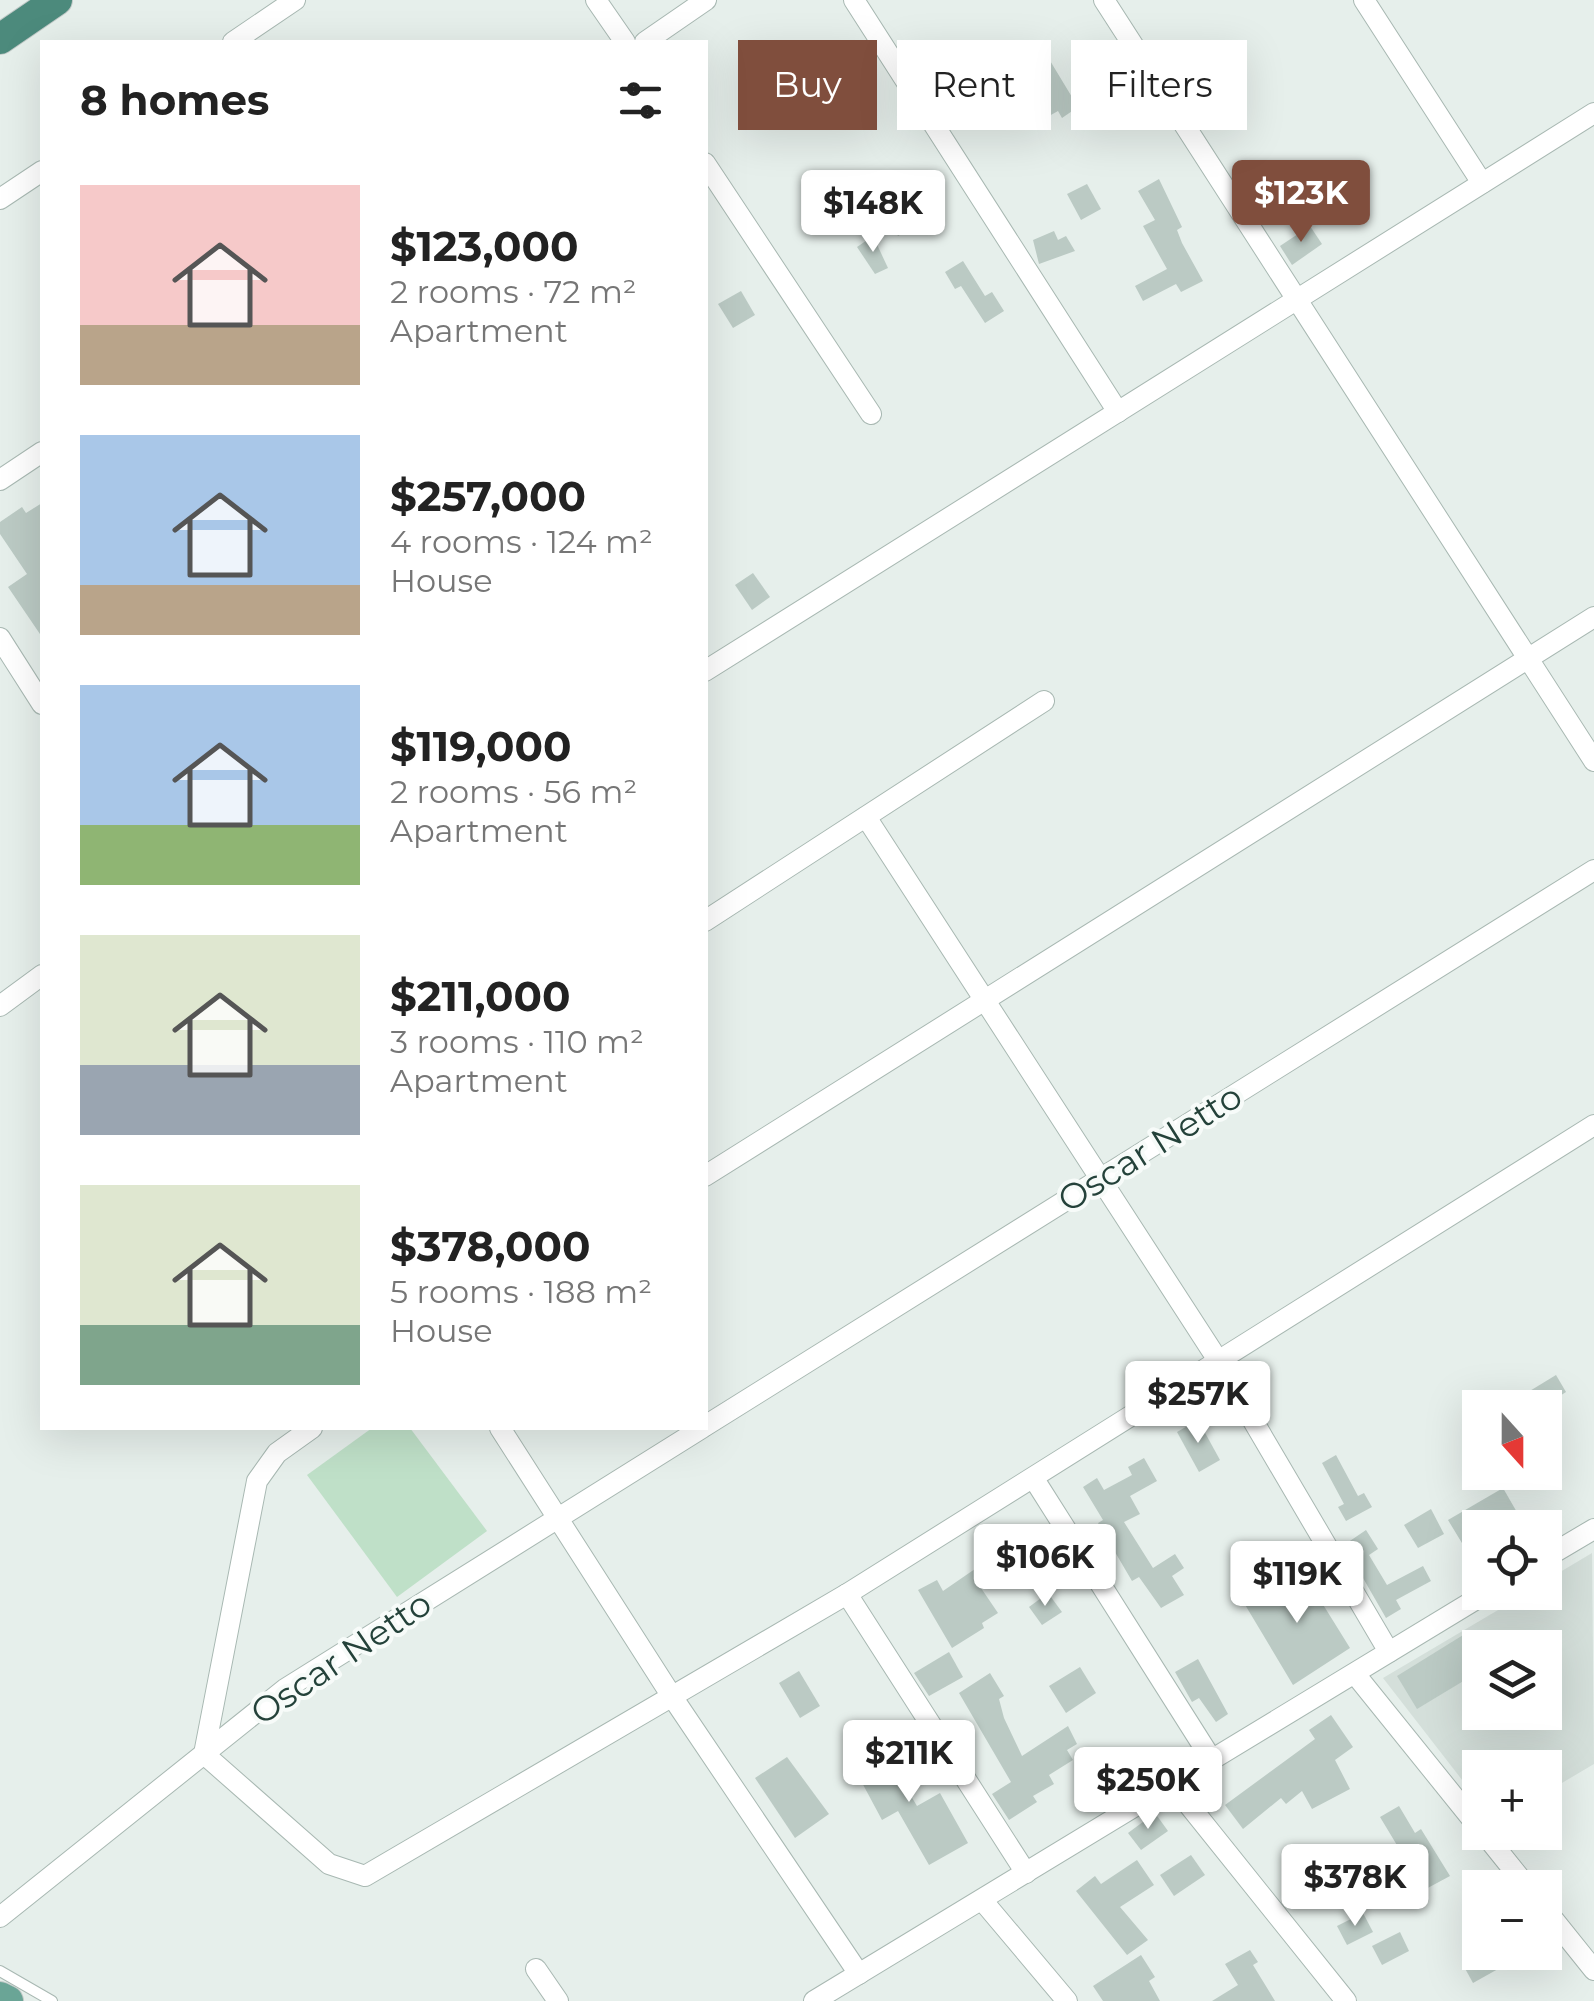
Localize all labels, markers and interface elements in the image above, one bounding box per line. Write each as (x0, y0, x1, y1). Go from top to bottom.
chip: Buy (738, 40, 877, 130)
chip: Rent (897, 40, 1051, 130)
chip: Filters (1071, 40, 1247, 130)
icon: filters (613, 73, 668, 128)
text: 8 homes (80, 74, 269, 126)
pin: $123K (1231, 160, 1371, 245)
pin: $148K (803, 170, 943, 255)
text: $123K (1254, 173, 1348, 212)
text: $148K (823, 183, 923, 222)
text: $123,000 (390, 220, 579, 272)
icon: home (160, 225, 280, 345)
text: 2 rooms · 72 m² (390, 272, 637, 311)
text: Apartment (390, 311, 568, 350)
text: $257,000 (390, 470, 586, 522)
icon: home (160, 475, 280, 595)
text: 4 rooms · 124 m² (390, 522, 653, 561)
text: House (390, 561, 493, 600)
text: $119,000 (390, 720, 572, 772)
icon: home (160, 725, 280, 845)
text: 2 rooms · 56 m² (390, 772, 637, 811)
text: Apartment (390, 811, 568, 850)
text: $211,000 (390, 970, 571, 1022)
icon: home (160, 975, 280, 1095)
text: 3 rooms · 110 m² (390, 1022, 644, 1061)
text: Apartment (390, 1061, 568, 1100)
street label: Oscar Netto (1050, 1074, 1250, 1221)
text: $378,000 (390, 1220, 591, 1272)
icon: home (160, 1225, 280, 1345)
text: 5 rooms · 188 m² (390, 1272, 652, 1311)
text: House (390, 1311, 493, 1350)
pin: $257K (1128, 1361, 1268, 1446)
text: $257K (1147, 1374, 1249, 1413)
north arrow (1462, 1390, 1562, 1490)
map controls (1462, 1390, 1562, 1970)
button: locate (1462, 1510, 1562, 1610)
pin: $106K (975, 1524, 1115, 1609)
text: $106K (996, 1537, 1094, 1576)
pin: $119K (1227, 1541, 1367, 1626)
text: $119K (1252, 1554, 1342, 1593)
street label: Oscar Netto (242, 1581, 439, 1734)
button: layers (1462, 1630, 1562, 1730)
pin: $211K (839, 1720, 979, 1805)
text: $211K (865, 1733, 953, 1772)
pin: $250K (1078, 1747, 1218, 1832)
button: + (1462, 1750, 1562, 1850)
text: $250K (1096, 1760, 1200, 1799)
pin: $378K (1285, 1844, 1425, 1929)
text: $378K (1303, 1857, 1407, 1896)
button: − (1462, 1870, 1562, 1970)

